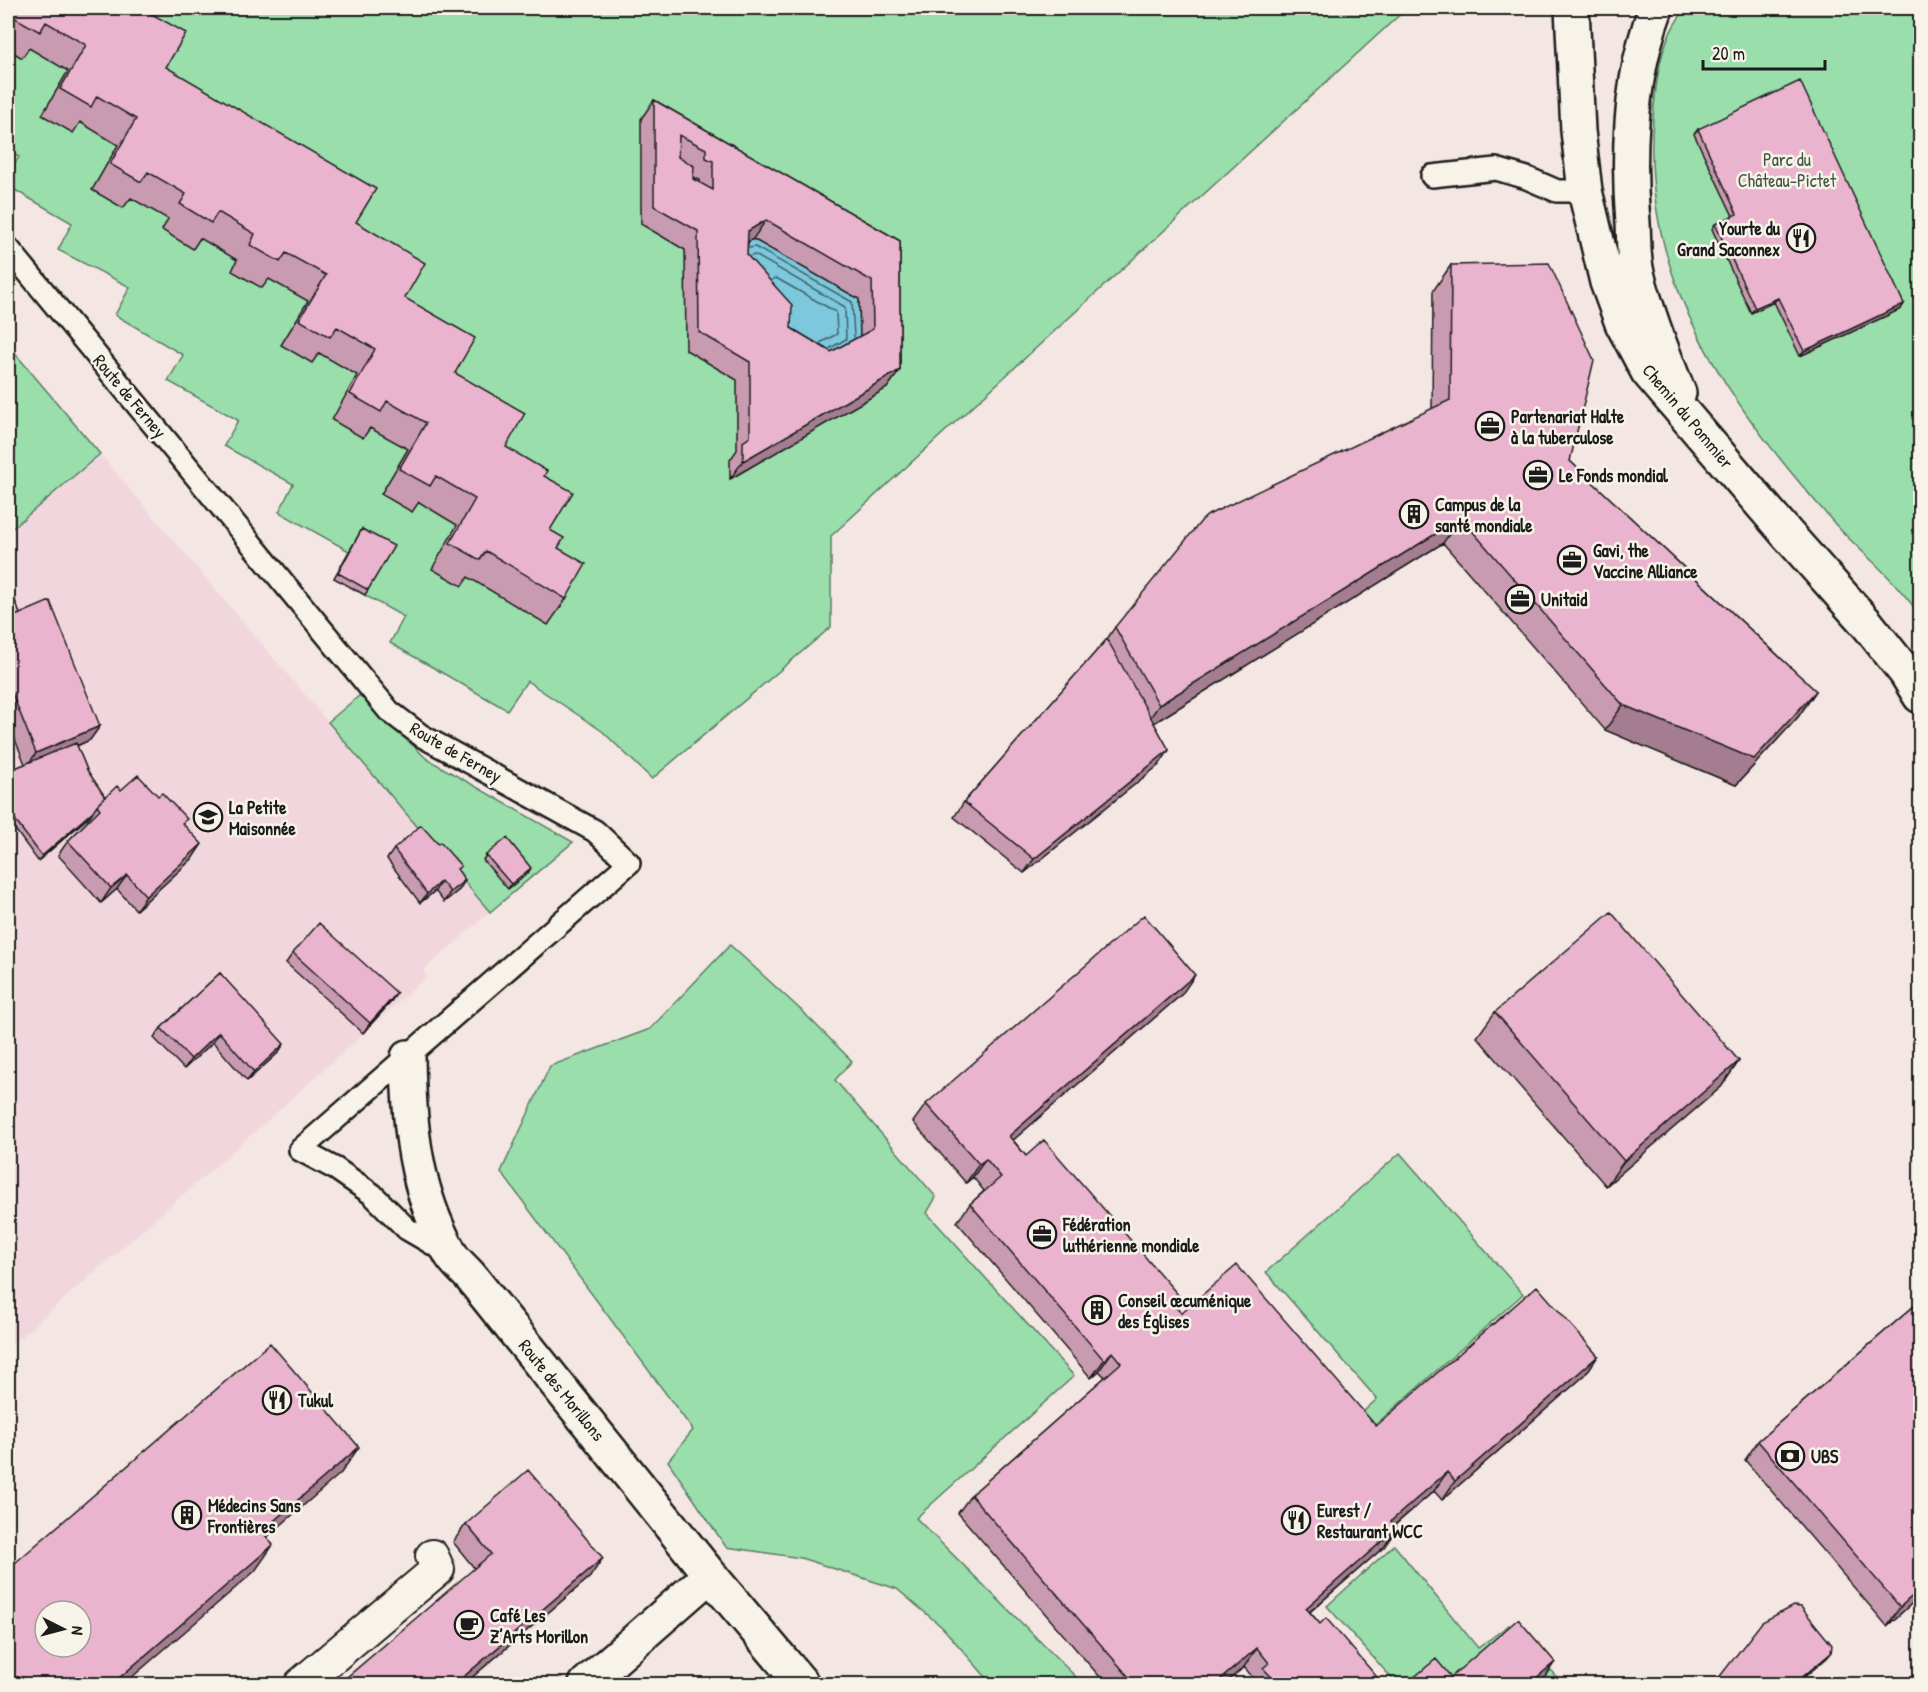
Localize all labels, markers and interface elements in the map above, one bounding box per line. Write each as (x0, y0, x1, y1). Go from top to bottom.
scale bar (1703, 33, 1824, 71)
text: 20 m (1712, 41, 1745, 66)
park label: Parc du Château-Pictet (1738, 147, 1837, 193)
place label: Yourte du Grand Saconnex (1677, 216, 1781, 262)
restaurant icon: Yourte du Grand Saconnex (1785, 222, 1817, 254)
street label: Route de Ferney (88, 349, 173, 443)
street label: Chemin du Pommier (1637, 358, 1739, 474)
place label: Partenariat Halte à la tuberculose (1511, 404, 1625, 450)
office icon: Partenariat Halte à la tuberculose (1474, 410, 1506, 442)
office icon: Le Fonds mondial (1522, 459, 1554, 491)
place label: Le Fonds mondial (1559, 463, 1669, 488)
place label: Campus de la santé mondiale (1435, 492, 1533, 538)
building icon: Campus de la santé mondiale (1398, 498, 1430, 530)
place label: Gavi, the Vaccine Alliance (1593, 538, 1698, 584)
office icon: Gavi, the Vaccine Alliance (1556, 544, 1588, 576)
office icon: Unitaid (1504, 583, 1536, 615)
place label: Unitaid (1541, 587, 1587, 612)
street label: Route de Ferney (405, 716, 507, 789)
place label: La Petite Maisonnée (229, 795, 296, 841)
school or university icon: La Petite Maisonnée (192, 801, 224, 833)
place label: Fédération luthérienne mondiale (1062, 1212, 1200, 1258)
office icon: Fédération luthérienne mondiale (1026, 1218, 1058, 1250)
place label: Conseil œcuménique des Églises (1118, 1288, 1252, 1335)
building icon: Conseil œcuménique des Églises (1081, 1294, 1113, 1326)
street label: Route des Morillons (513, 1334, 611, 1446)
restaurant icon: Tukul (261, 1384, 293, 1416)
place label: Tukul (297, 1388, 334, 1413)
bank icon: UBS (1774, 1440, 1806, 1472)
place label: UBS (1811, 1444, 1839, 1469)
place label: Médecins Sans Frontières (207, 1493, 301, 1539)
place label: Eurest / Restaurant WCC (1317, 1498, 1423, 1544)
building icon: Médecins Sans Frontières (171, 1499, 203, 1531)
restaurant icon: Eurest / Restaurant WCC (1280, 1504, 1312, 1536)
north arrow (33, 1599, 93, 1659)
place label: Café Les Z’Arts Morillon (490, 1603, 588, 1649)
cafe icon: Café Les Z’Arts Morillon (453, 1609, 485, 1641)
text: N (66, 1625, 89, 1636)

